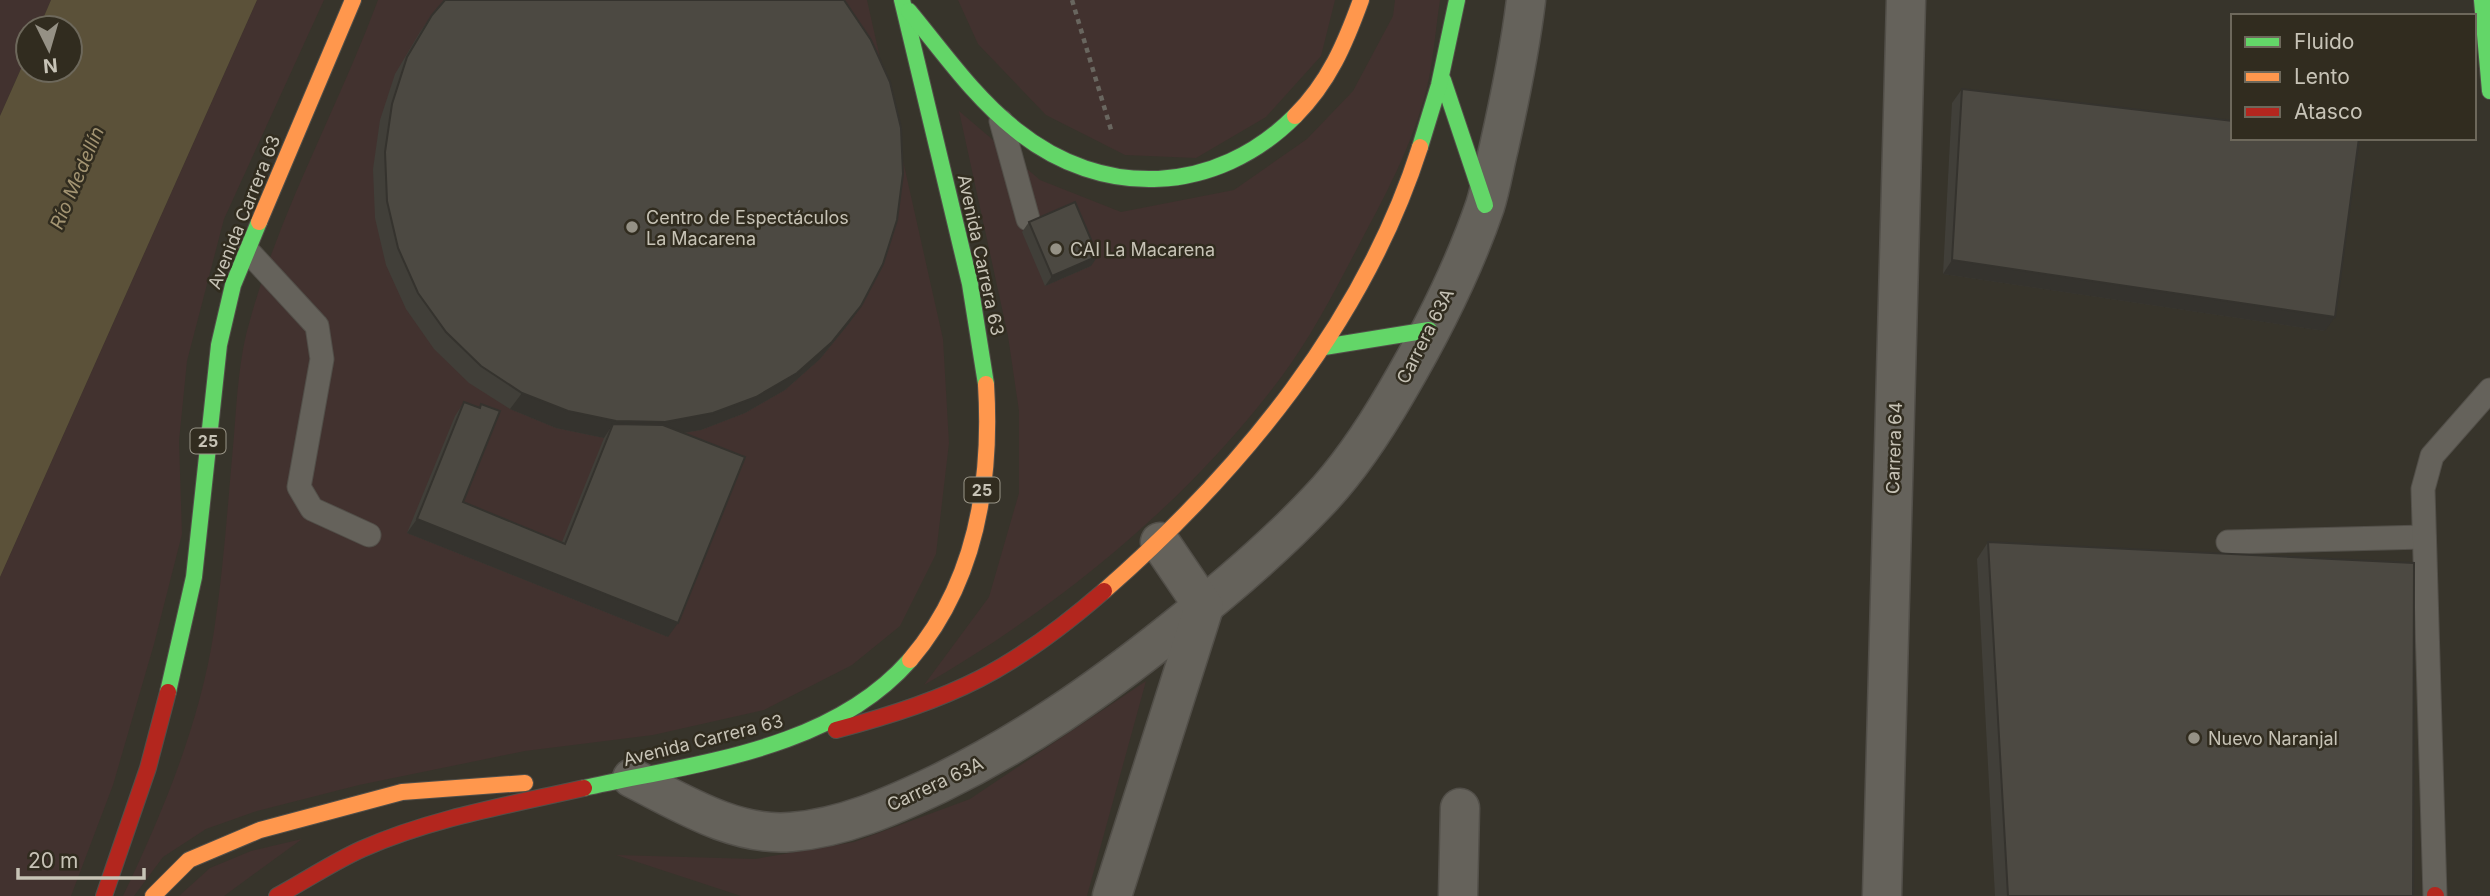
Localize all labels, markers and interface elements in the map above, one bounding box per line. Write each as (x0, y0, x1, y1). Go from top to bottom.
north arrow (14, 14, 84, 84)
legend (2231, 14, 2476, 140)
text: Fluido (2294, 29, 2354, 54)
text: N (42, 53, 59, 78)
text: Lento (2294, 64, 2350, 89)
text: Atasco (2294, 99, 2363, 124)
water label: Río Medellín (45, 123, 109, 233)
street label: Avenida Carrera 63 (204, 132, 284, 292)
street label: Avenida Carrera 63 (954, 173, 1008, 337)
place label: Centro de Espectáculos La Macarena (646, 207, 849, 249)
marker: Centro de Espectáculos La Macarena (624, 219, 640, 235)
place label: CAI La Macarena (1070, 239, 1215, 260)
marker: CAI La Macarena (1048, 241, 1064, 257)
street label: Carrera 63A (1392, 285, 1458, 387)
street label: Carrera 64 (1882, 402, 1906, 494)
road number: 25 (190, 428, 226, 454)
road number: 25 (964, 477, 1000, 503)
street label: Avenida Carrera 63 (621, 710, 785, 770)
place label: Nuevo Naranjal (2208, 728, 2338, 749)
marker: Nuevo Naranjal (2186, 730, 2202, 746)
street label: Carrera 63A (883, 753, 987, 815)
scale bar (18, 836, 144, 880)
text: 20 m (28, 848, 78, 873)

